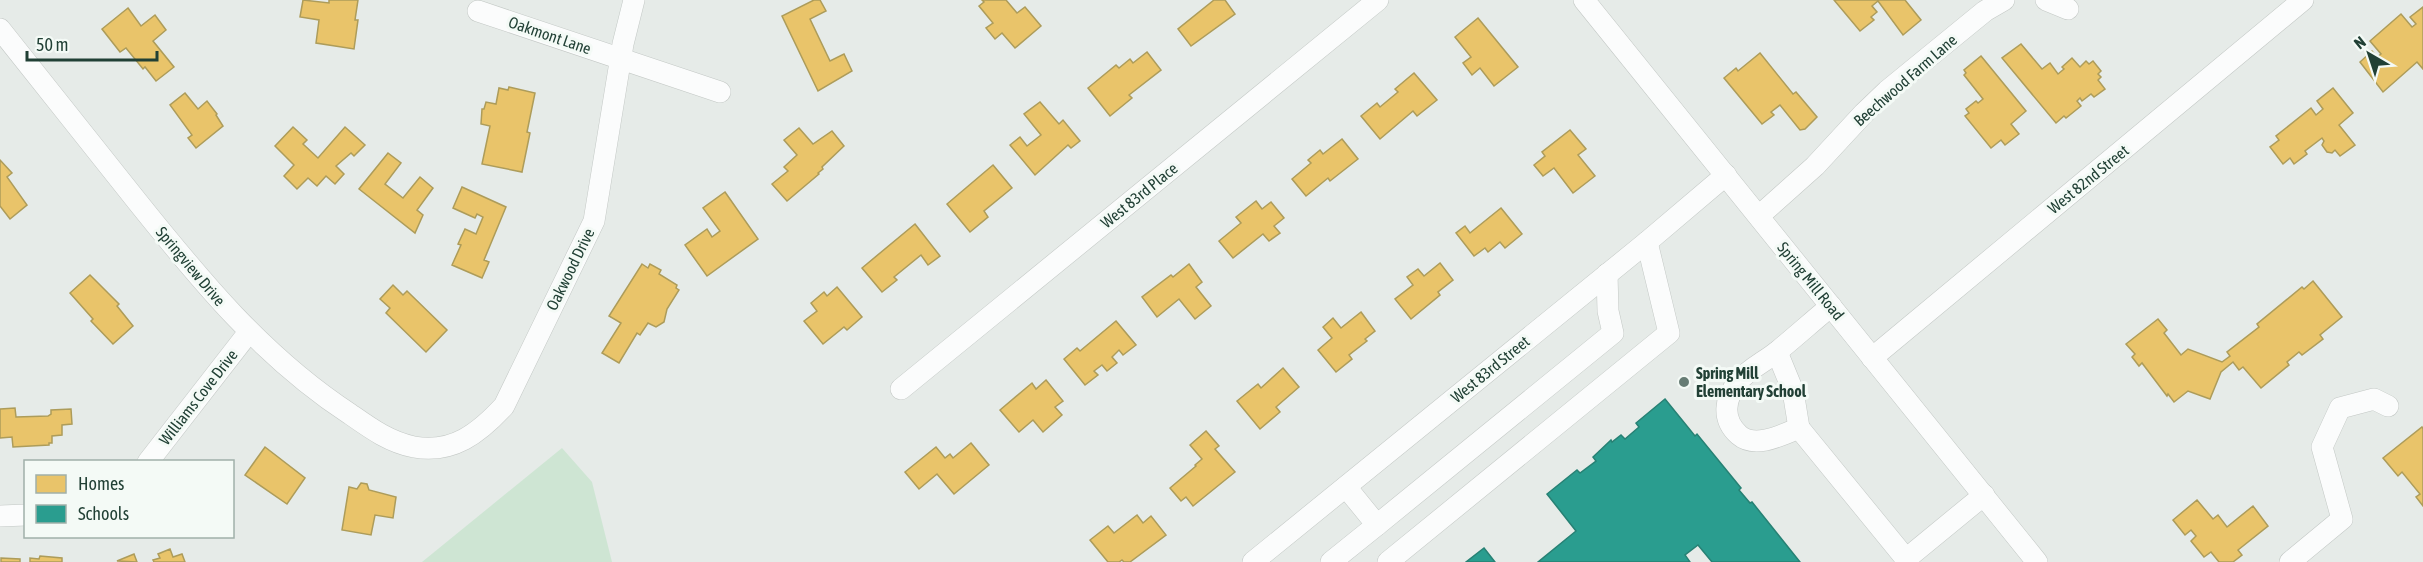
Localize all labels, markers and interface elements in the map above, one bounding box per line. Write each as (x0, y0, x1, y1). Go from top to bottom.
street label: Oakmont Lane (506, 12, 594, 58)
scale bar (27, 24, 158, 62)
north arrow (2339, 24, 2399, 84)
street label: Beechwood Farm Lane (1850, 30, 1960, 130)
text: N (2350, 32, 2369, 52)
text: 50 m (36, 34, 68, 55)
street label: West 82nd Street (2044, 141, 2132, 217)
street label: West 83rd Place (1097, 159, 1181, 231)
street label: Springview Drive (152, 223, 229, 310)
street label: Oakwood Drive (542, 225, 598, 313)
street label: Spring Mill Road (1773, 238, 1848, 324)
street label: West 83rd Street (1447, 332, 1533, 406)
street label: Williams Cove Drive (155, 346, 241, 448)
place label: Spring Mill Elementary School (1696, 364, 1807, 400)
marker: Spring Mill Elementary School (1677, 375, 1691, 389)
legend (24, 460, 234, 538)
text: Homes (78, 473, 124, 494)
text: Schools (78, 503, 129, 524)

